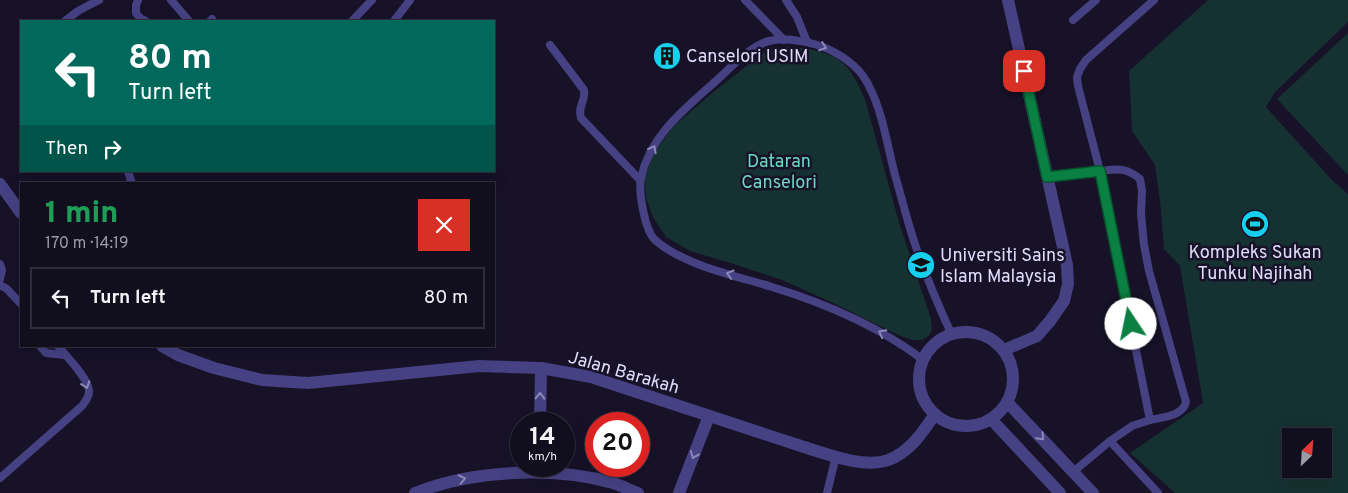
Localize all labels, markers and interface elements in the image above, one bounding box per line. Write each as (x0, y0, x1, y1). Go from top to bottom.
text: 80 m (128, 37, 212, 81)
icon: left (45, 40, 110, 105)
building icon: Canselori USIM (652, 41, 682, 71)
one-way arrow (818, 41, 826, 51)
place label: Canselori USIM (686, 46, 809, 69)
pin (1003, 50, 1045, 92)
icon: arrive (1010, 57, 1038, 85)
text: Turn left (128, 80, 211, 107)
icon: right (98, 135, 126, 163)
text: Then (45, 137, 88, 161)
one-way arrow (647, 145, 657, 154)
park label: Dataran Canselori (741, 151, 817, 195)
text: 1 min (45, 196, 118, 233)
button: close (418, 199, 470, 251)
sports icon: Kompleks Sukan Tunku Najihah (1240, 209, 1270, 239)
text: 170 m · 14:19 (45, 234, 129, 254)
place label: Kompleks Sukan Tunku Najihah (1188, 242, 1322, 286)
place label: Universiti Sains Islam Malaysia (940, 245, 1065, 289)
school or university icon: Universiti Sains Islam Malaysia (906, 250, 936, 280)
one-way arrow (727, 270, 735, 280)
icon: left (47, 284, 75, 312)
text: Turn left (90, 286, 166, 310)
text: 80 m (424, 286, 468, 310)
position arrow (1104, 297, 1156, 349)
one-way arrow (878, 329, 887, 339)
street label: Jalan Barakah (565, 347, 682, 400)
one-way arrow (80, 380, 90, 389)
one-way arrow (535, 392, 545, 400)
speed limit sign: 20 (585, 412, 650, 477)
text: 14 (529, 422, 556, 454)
north arrow (1282, 428, 1332, 478)
map controls (1282, 428, 1332, 478)
one-way arrow (1035, 432, 1044, 441)
text: km/h (528, 449, 557, 465)
one-way arrow (690, 450, 700, 459)
one-way arrow (457, 475, 466, 485)

